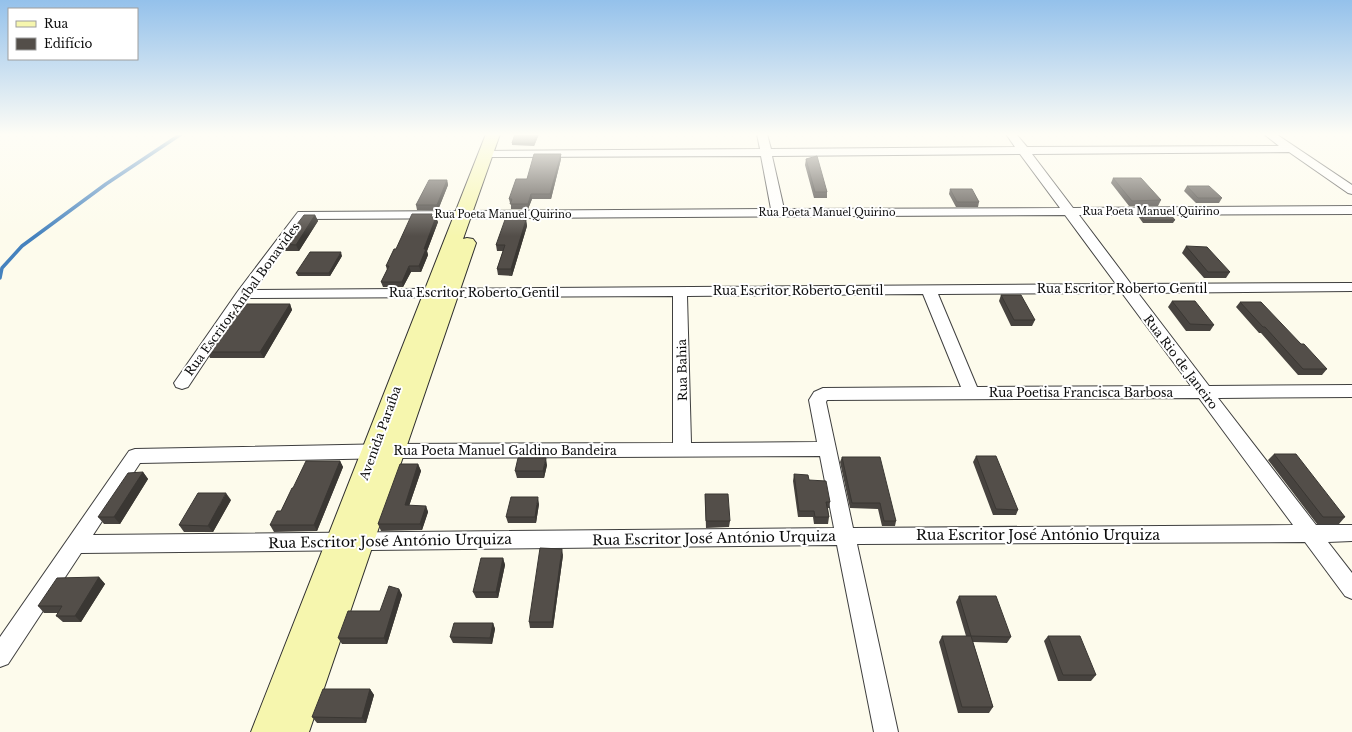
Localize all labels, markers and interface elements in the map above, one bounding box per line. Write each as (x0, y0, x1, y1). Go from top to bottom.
legend (8, 8, 138, 60)
text: Rua (44, 16, 68, 31)
text: Edifício (44, 36, 92, 51)
street label: Rua Poeta Manuel Quirino (1083, 205, 1220, 218)
street label: Rua Poeta Manuel Quirino (759, 206, 896, 219)
street label: Rua Poeta Manuel Quirino (435, 208, 572, 221)
street label: Rua Escritor Aníbal Bonavides (181, 219, 303, 379)
street label: Rua Escritor Roberto Gentil (1037, 281, 1207, 296)
street label: Rua Escritor Roberto Gentil (713, 283, 883, 298)
street label: Rua Escritor Roberto Gentil (389, 285, 559, 300)
street label: Rua Rio de Janeiro (1141, 312, 1221, 412)
street label: Rua Bahia (674, 338, 690, 401)
street label: Avenida Paraíba (356, 384, 404, 483)
street label: Rua Poetisa Francisca Barbosa (989, 385, 1174, 400)
street label: Rua Poeta Manuel Galdino Bandeira (393, 443, 617, 458)
street label: Rua Escritor José António Urquiza (916, 526, 1160, 544)
street label: Rua Escritor José António Urquiza (592, 527, 836, 549)
street label: Rua Escritor José António Urquiza (268, 530, 512, 552)

